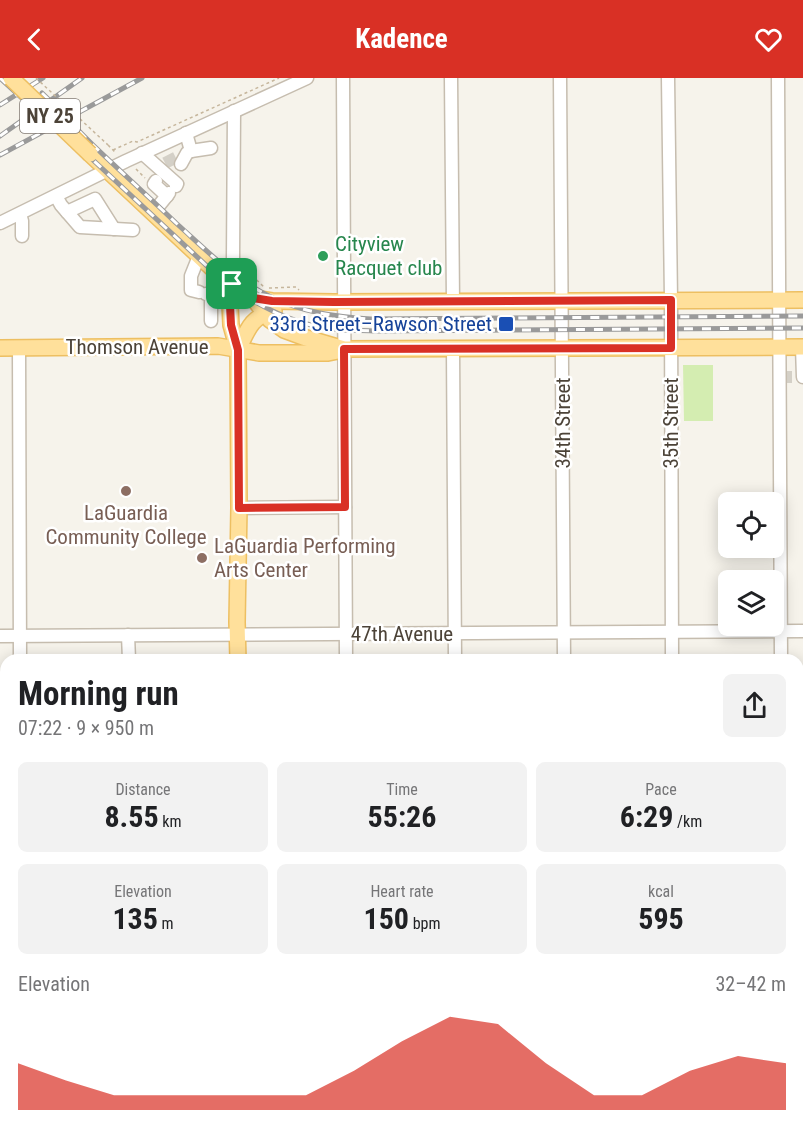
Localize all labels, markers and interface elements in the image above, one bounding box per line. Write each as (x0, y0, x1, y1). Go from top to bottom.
icon: back (18, 23, 51, 56)
text: Kadence (355, 23, 448, 55)
icon: heart (752, 23, 785, 56)
road number: NY 25 (20, 99, 80, 133)
place label: Cityview Racquet club (335, 232, 442, 280)
marker: Cityview Racquet club (316, 249, 330, 263)
pin (206, 258, 257, 309)
icon: arrive (215, 267, 248, 300)
place label: 33rd Street–Rawson Street (269, 312, 492, 336)
marker: 33rd Street–Rawson Street (497, 315, 515, 333)
street label: Thomson Avenue (66, 335, 209, 359)
street label: 34th Street (551, 377, 575, 469)
street label: 35th Street (659, 377, 683, 469)
marker: LaGuardia Community College (119, 484, 133, 498)
map controls (718, 492, 784, 636)
button: locate (718, 492, 784, 558)
place label: LaGuardia Community College (45, 501, 207, 549)
place label: LaGuardia Performing Arts Center (214, 534, 396, 582)
marker: LaGuardia Performing Arts Center (195, 551, 209, 565)
button: layers (718, 570, 784, 636)
street label: 47th Avenue (351, 622, 453, 646)
text: Morning run (18, 674, 179, 713)
button: share (723, 674, 786, 737)
text: 07:22 · 9 × 950 m (18, 716, 154, 740)
text: Distance (115, 780, 171, 799)
text: Time (386, 780, 418, 799)
text: Pace (645, 780, 677, 799)
text: 8.55 (104, 799, 159, 834)
text: 55:26 (368, 799, 436, 834)
text: 6:29 (620, 799, 673, 834)
text: km (159, 812, 182, 831)
text: /km (673, 812, 702, 831)
text: Elevation (114, 882, 172, 901)
text: Heart rate (370, 882, 434, 901)
text: kcal (648, 882, 674, 901)
text: 135 (112, 901, 158, 936)
text: 150 (364, 901, 409, 936)
text: 595 (638, 901, 684, 936)
text: m (158, 914, 174, 933)
text: bpm (409, 914, 440, 933)
text: Elevation (18, 972, 90, 996)
text: 32–42 m (715, 972, 786, 996)

